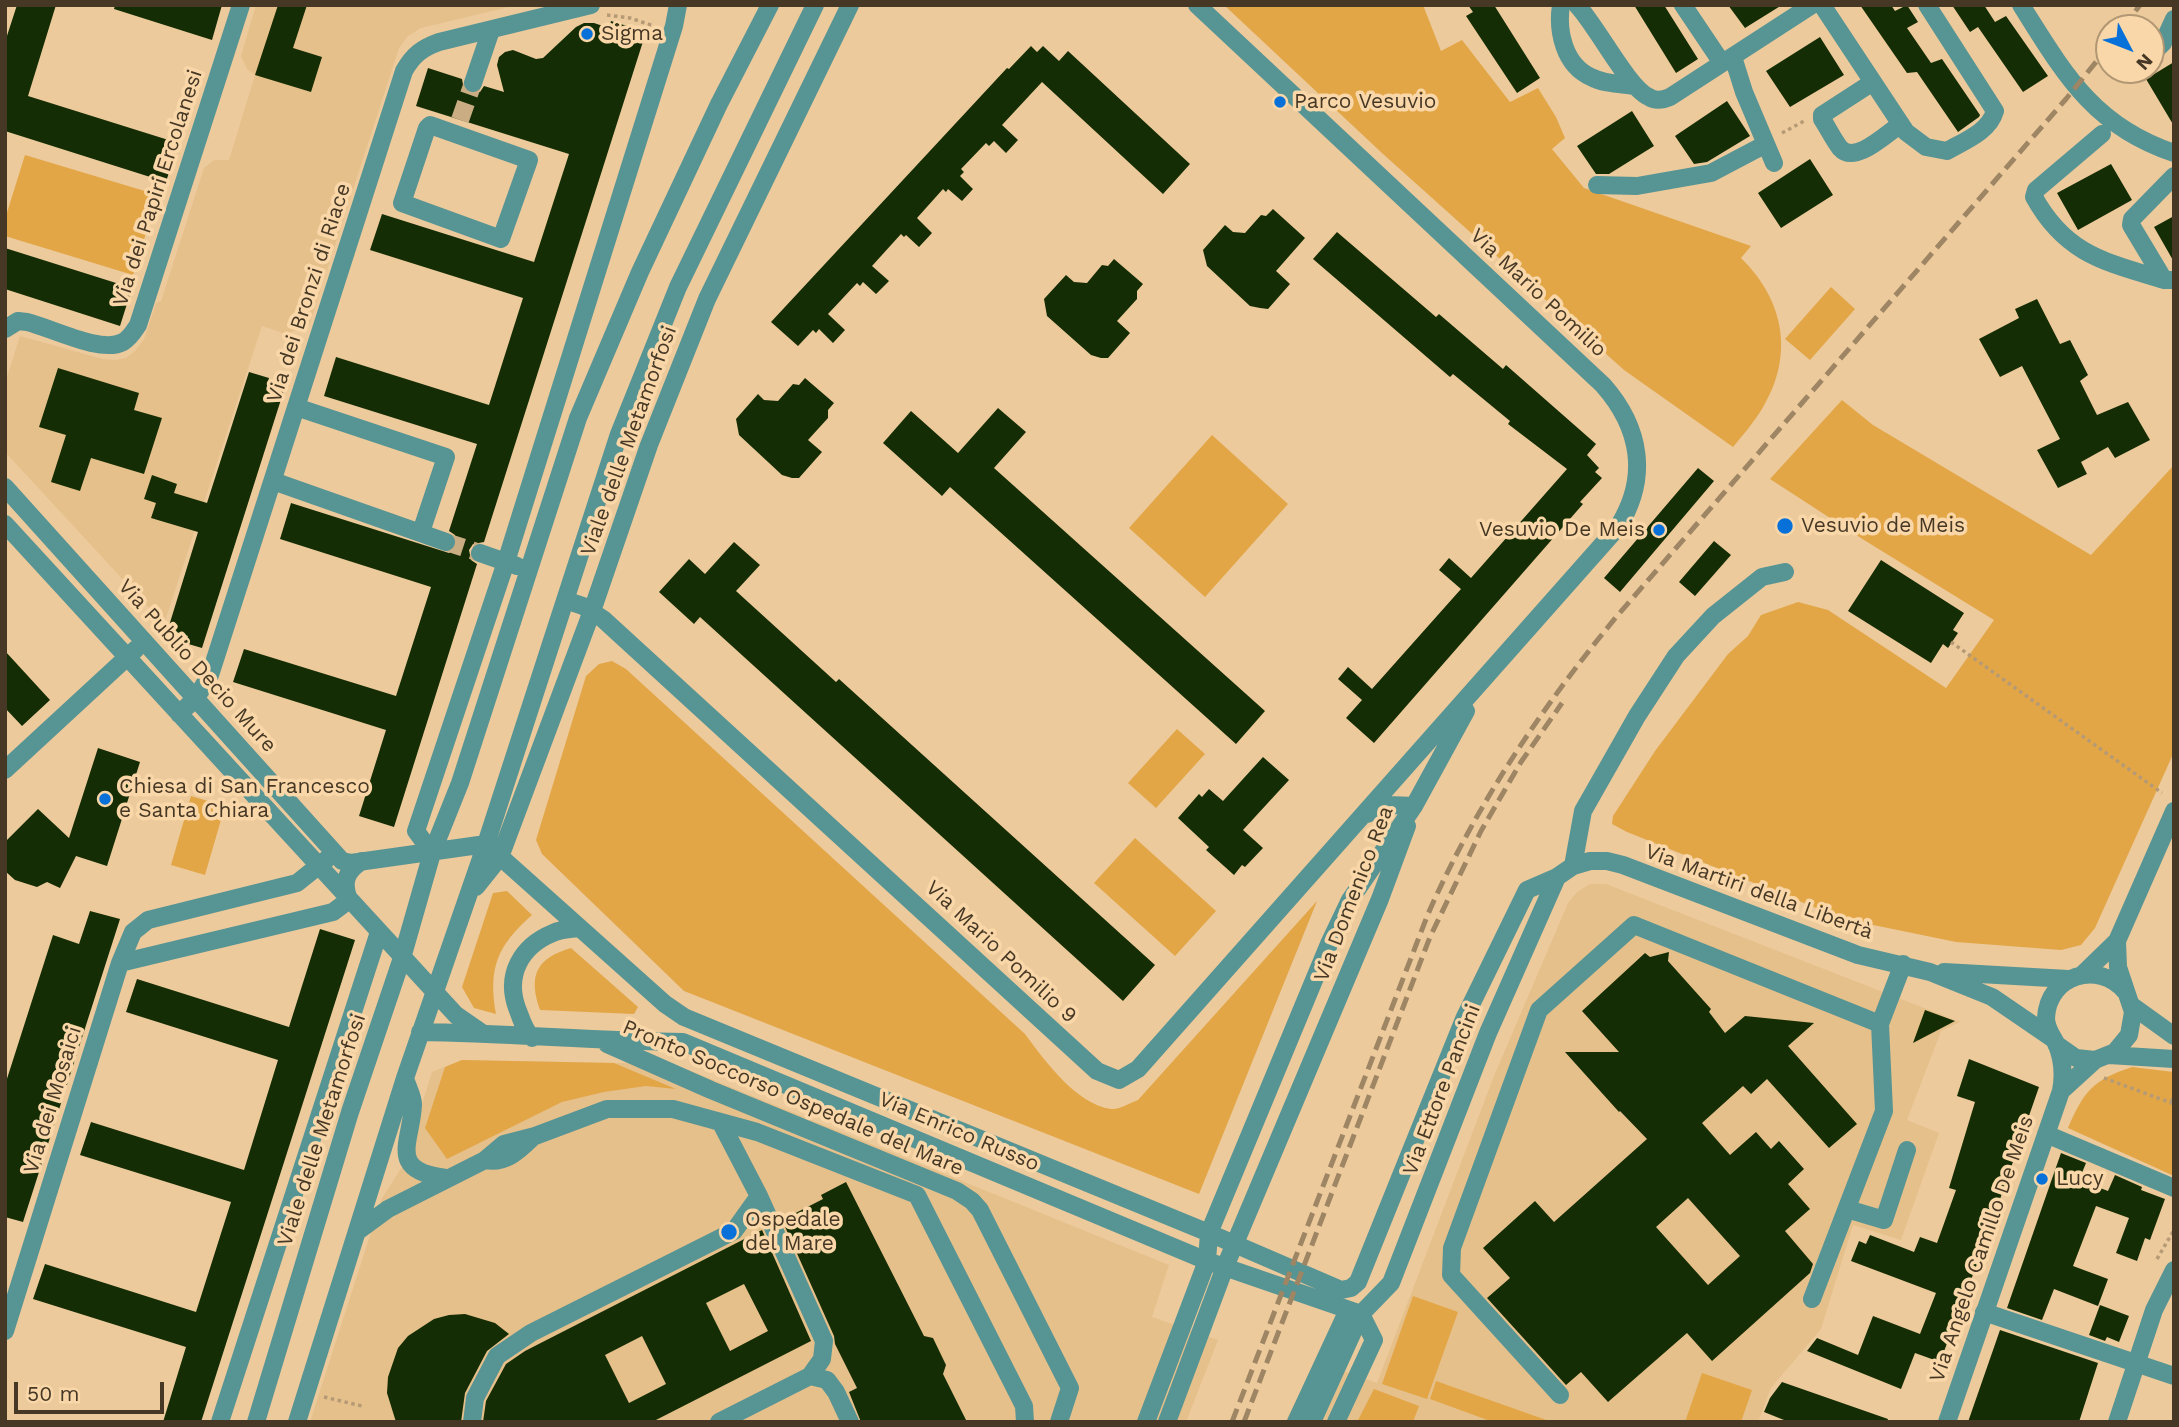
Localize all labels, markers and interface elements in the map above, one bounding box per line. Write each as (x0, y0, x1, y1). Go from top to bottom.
north arrow (2095, 14, 2165, 84)
place label: Sigma (601, 21, 663, 47)
marker: Sigma (579, 26, 595, 42)
text: N (2131, 49, 2158, 75)
street label: Via dei Papiri Ercolanesi (108, 67, 208, 309)
place label: Parco Vesuvio (1294, 89, 1436, 115)
marker: Parco Vesuvio (1272, 94, 1288, 110)
street label: Via dei Bronzi di Riace (262, 180, 356, 406)
street label: Via Mario Pomilio (1465, 223, 1611, 363)
street label: Viale delle Metamorfosi (576, 323, 682, 559)
place label: Vesuvio de Meis (1801, 513, 1965, 539)
marker: Vesuvio de Meis (1775, 516, 1795, 536)
place label: Vesuvio De Meis (1479, 517, 1645, 543)
marker: Vesuvio De Meis (1651, 522, 1667, 538)
street label: Via Publio Decio Mure (113, 574, 281, 758)
place label: Chiesa di San Francesco e Santa Chiara (119, 774, 370, 824)
marker: Chiesa di San Francesco e Santa Chiara (97, 791, 113, 807)
street label: Via Domenico Rea (1309, 803, 1399, 985)
street label: Via Martiri della Libertà (1642, 839, 1876, 945)
street label: Via Mario Pomilio 9 (920, 875, 1082, 1029)
street label: Via Ettore Pancini (1398, 1001, 1486, 1179)
street label: Viale delle Metamorfosi (272, 1011, 372, 1249)
street label: Pronto Soccorso Ospedale del Mare (619, 1015, 967, 1181)
street label: Via dei Mosaici (19, 1023, 87, 1177)
street label: Via Enrico Russo (875, 1087, 1043, 1177)
street label: Via Angelo Camillo De Meis (1925, 1113, 2039, 1385)
place label: Lucy (2056, 1166, 2103, 1192)
marker: Lucy (2034, 1171, 2050, 1187)
place label: Ospedale del Mare (745, 1207, 841, 1257)
marker: Ospedale del Mare (719, 1222, 739, 1242)
scale bar (18, 1368, 168, 1412)
text: 50 m (27, 1381, 79, 1406)

